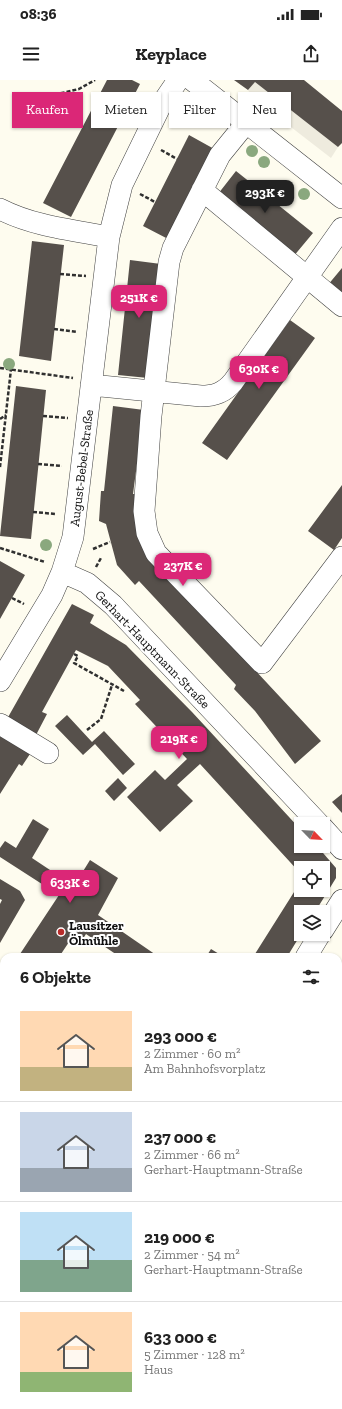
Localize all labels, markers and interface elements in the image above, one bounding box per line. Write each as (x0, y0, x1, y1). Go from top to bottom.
text: 08:36 (20, 5, 56, 23)
icon: menu (20, 43, 42, 65)
text: Keyplace (135, 43, 207, 65)
icon: share (300, 43, 322, 65)
chip: Kaufen (12, 92, 83, 128)
chip: Mieten (91, 92, 161, 128)
chip: Filter (169, 92, 230, 128)
chip: Neu (238, 92, 291, 128)
pin: 293K € (232, 180, 298, 214)
text: 293K € (245, 185, 285, 200)
pin: 251K € (106, 285, 172, 319)
text: 251K € (120, 290, 158, 305)
pin: 630K € (226, 356, 292, 390)
text: 630K € (239, 361, 279, 376)
street label: August-Bebel-Straße (67, 409, 96, 527)
pin: 237K € (150, 553, 216, 587)
text: 237K € (163, 558, 203, 573)
street label: Gerhart-Hauptmann-Straße (92, 587, 213, 712)
pin: 219K € (146, 726, 212, 760)
text: 219K € (160, 731, 198, 746)
north arrow (294, 817, 330, 853)
map controls (294, 817, 330, 941)
button: locate (294, 861, 330, 897)
pin: 633K € (37, 870, 103, 904)
text: 633K € (50, 875, 90, 890)
button: layers (294, 905, 330, 941)
place label: Lausitzer Ölmühle (69, 918, 124, 948)
marker: Lausitzer Ölmühle (56, 927, 66, 937)
icon: filters (300, 966, 322, 988)
text: 6 Objekte (20, 967, 91, 987)
text: 293 000 € (144, 1026, 217, 1046)
icon: home (52, 1027, 100, 1075)
text: 2 Zimmer · 60 m² (144, 1046, 240, 1061)
text: Am Bahnhofsvorplatz (144, 1061, 266, 1076)
text: 237 000 € (144, 1127, 216, 1147)
icon: home (52, 1128, 100, 1176)
text: 2 Zimmer · 66 m² (144, 1147, 240, 1162)
text: Gerhart-Hauptmann-Straße (144, 1162, 303, 1177)
text: 219 000 € (144, 1227, 215, 1247)
icon: home (52, 1228, 100, 1276)
text: 2 Zimmer · 54 m² (144, 1247, 240, 1262)
text: Gerhart-Hauptmann-Straße (144, 1262, 303, 1277)
text: 633 000 € (144, 1327, 217, 1347)
icon: home (52, 1328, 100, 1376)
text: 5 Zimmer · 128 m² (144, 1347, 245, 1362)
text: Haus (144, 1362, 173, 1377)

